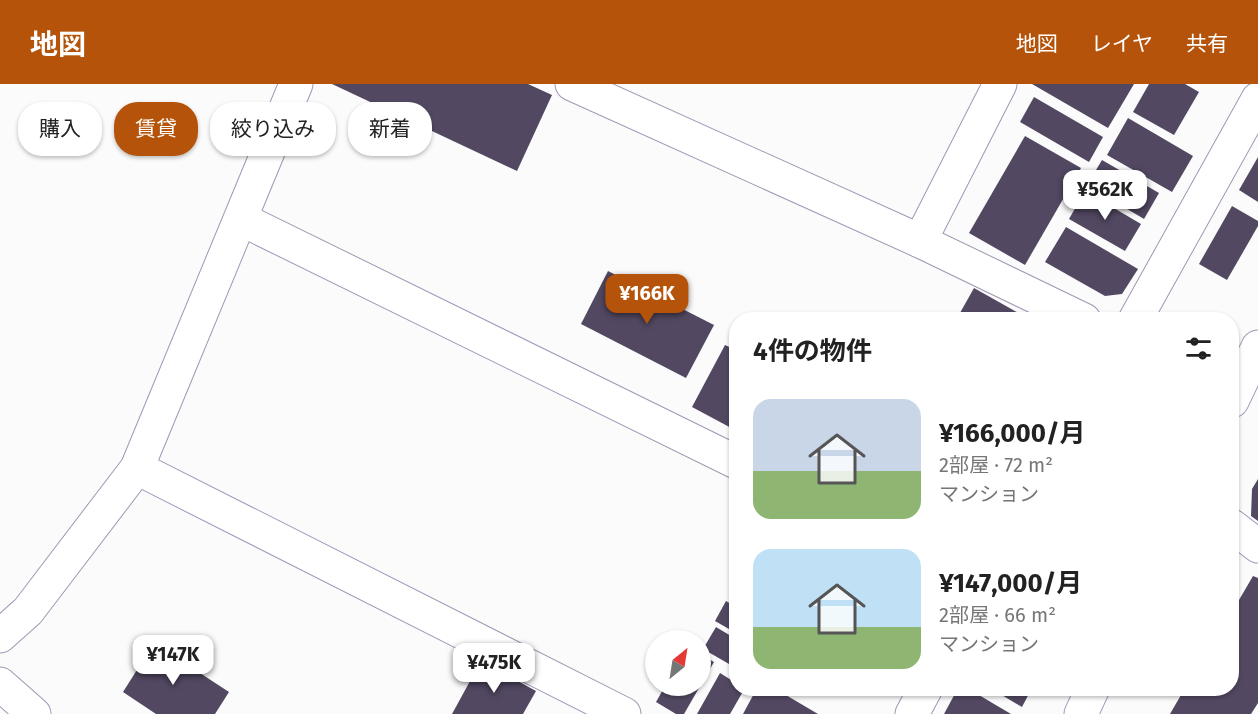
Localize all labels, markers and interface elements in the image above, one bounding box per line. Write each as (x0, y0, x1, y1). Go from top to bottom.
text: 地図 (30, 28, 86, 61)
text: 地図 (1016, 31, 1058, 57)
text: レイヤ (1091, 31, 1153, 57)
text: 共有 (1186, 31, 1228, 57)
chip: 購入 (18, 102, 102, 156)
chip: 賃貸 (114, 102, 198, 156)
chip: 絞り込み (210, 102, 336, 156)
chip: 新着 (348, 102, 432, 156)
pin: ¥562K (1063, 170, 1147, 221)
text: ¥562K (1077, 177, 1133, 201)
pin: ¥166K (605, 274, 689, 325)
text: ¥166K (619, 281, 675, 305)
icon: filters (1182, 332, 1215, 365)
text: 4件の物件 (753, 336, 872, 367)
text: ¥166,000/月 (939, 418, 1085, 449)
icon: home (801, 423, 873, 495)
text: 2部屋 · 72 m² (939, 453, 1053, 477)
text: マンション (939, 482, 1039, 506)
text: ¥147,000/月 (939, 568, 1082, 599)
icon: home (801, 573, 873, 645)
text: 2部屋 · 66 m² (939, 603, 1056, 627)
north arrow (645, 630, 711, 696)
map controls (645, 630, 711, 696)
text: マンション (939, 632, 1039, 656)
pin: ¥147K (131, 635, 215, 686)
text: ¥147K (147, 642, 199, 666)
pin: ¥475K (452, 643, 536, 694)
text: ¥475K (467, 650, 521, 674)

